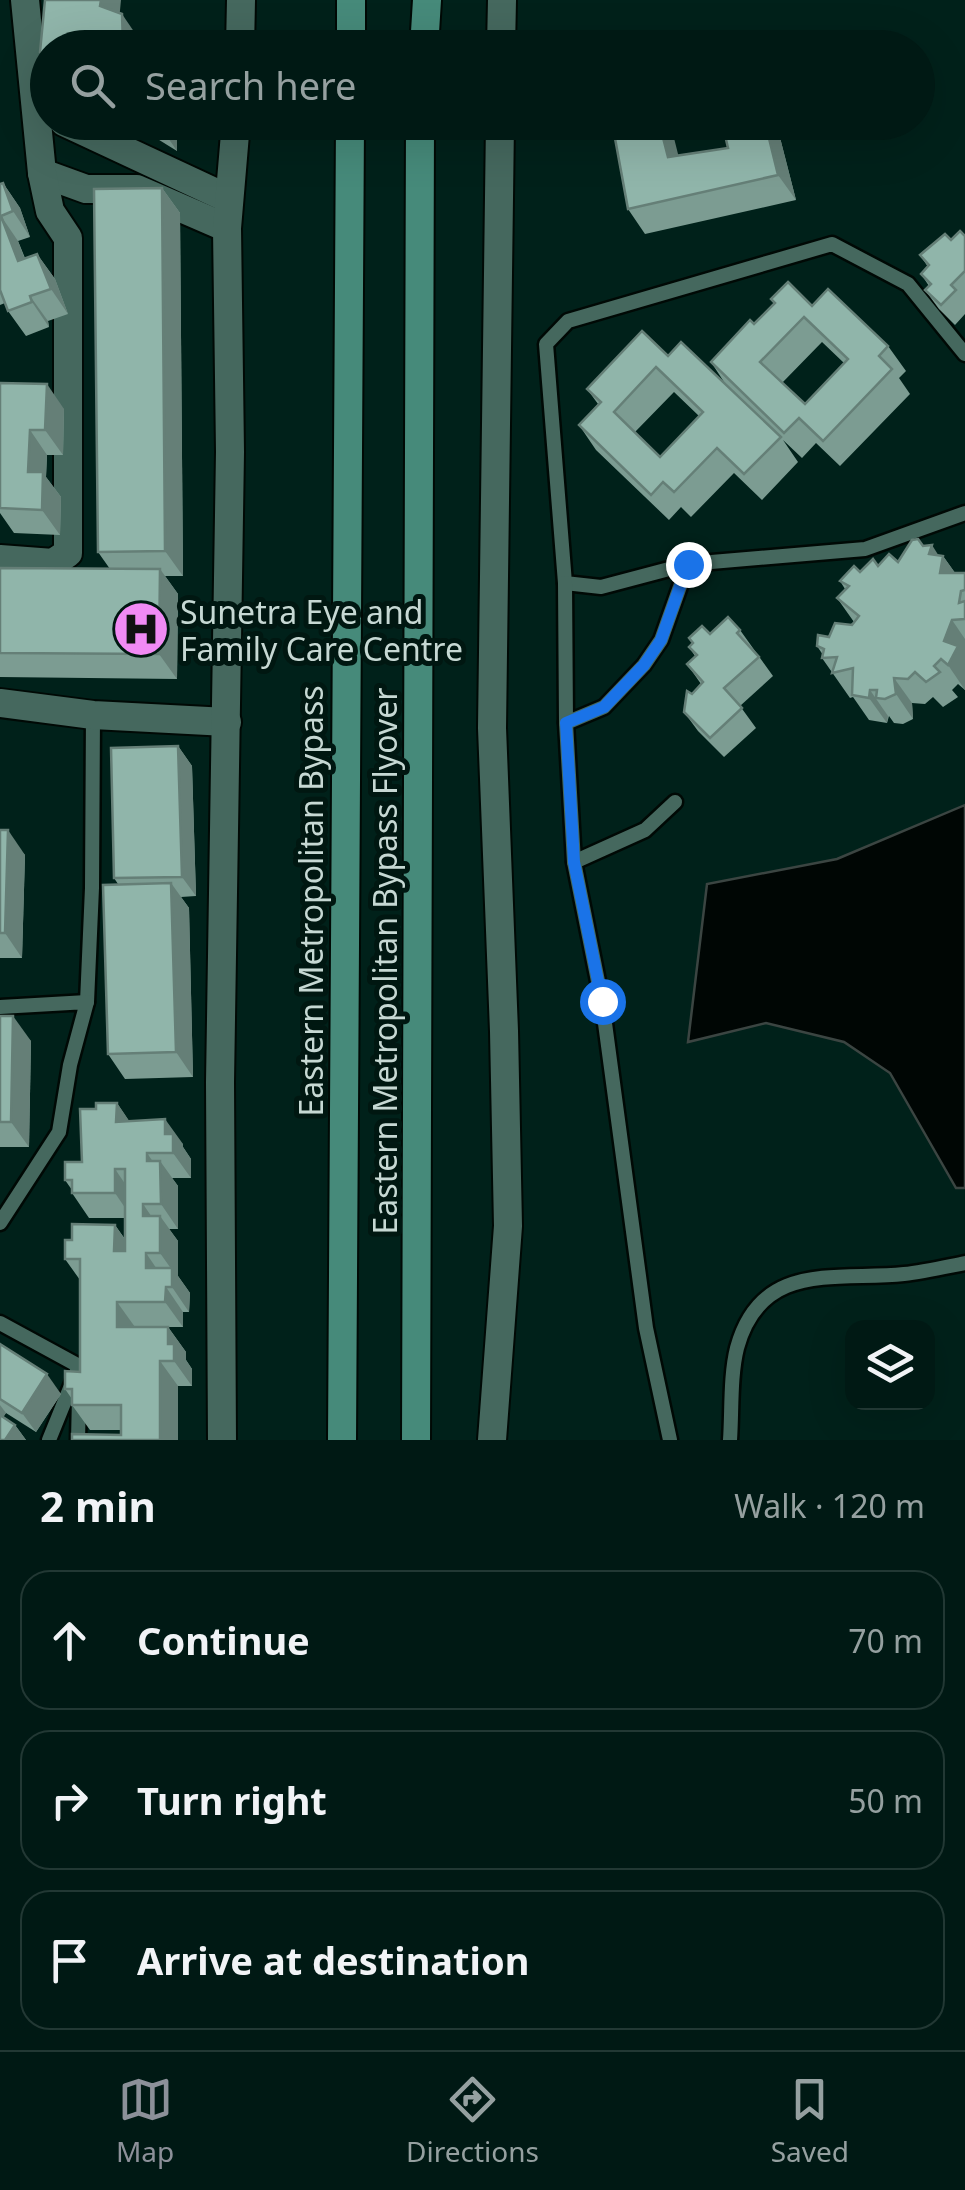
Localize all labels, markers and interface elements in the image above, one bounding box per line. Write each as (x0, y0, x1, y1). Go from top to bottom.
search box (30, 30, 935, 140)
icon: search (65, 58, 120, 113)
text: Search here (145, 59, 356, 111)
route end (666, 542, 712, 588)
place label: Sunetra Eye and Family Care Centre (180, 590, 463, 670)
hospital icon: Sunetra Eye and Family Care Centre (111, 599, 171, 659)
street label: Eastern Metropolitan Bypass (289, 685, 332, 1117)
street label: Eastern Metropolitan Bypass Flyover (363, 688, 406, 1234)
route start (580, 979, 626, 1025)
map controls (845, 1320, 935, 1410)
button: layers (845, 1320, 935, 1410)
text: 2 min (40, 1477, 156, 1534)
text: Walk · 120 m (734, 1484, 925, 1527)
icon: ahead (42, 1613, 97, 1668)
text: Continue (137, 1614, 310, 1666)
text: 70 m (848, 1619, 923, 1662)
icon: right (42, 1773, 97, 1828)
text: Turn right (137, 1774, 327, 1826)
text: 50 m (848, 1779, 923, 1822)
icon: arrive (42, 1933, 97, 1988)
text: Arrive at destination (137, 1934, 529, 1986)
tab: Map (116, 2072, 174, 2170)
tab: Directions (406, 2072, 539, 2170)
tab: Saved (771, 2072, 849, 2170)

